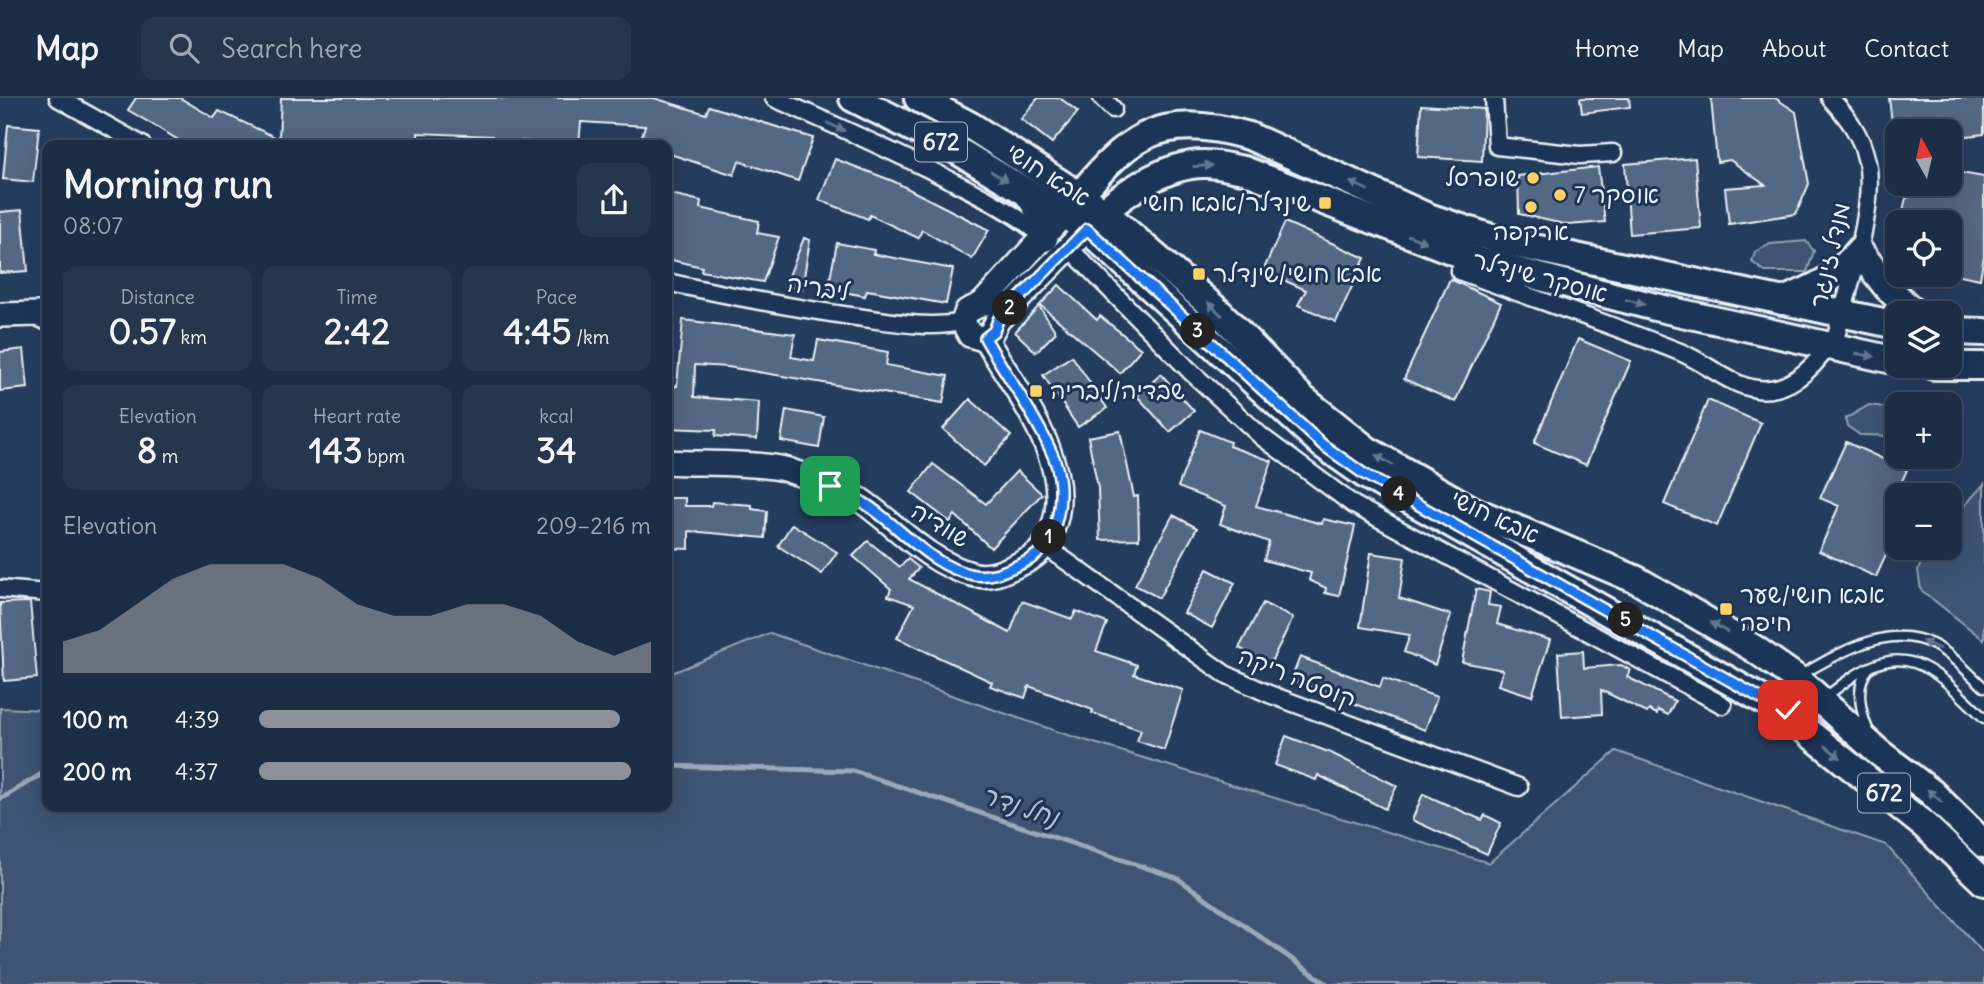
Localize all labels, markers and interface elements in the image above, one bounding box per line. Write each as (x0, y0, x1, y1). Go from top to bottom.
search box (141, 17, 631, 80)
text: Map (35, 27, 99, 69)
icon: search (165, 29, 203, 67)
text: Search here (221, 32, 362, 65)
text: Home (1575, 33, 1639, 63)
text: Map (1677, 33, 1724, 63)
text: About (1762, 33, 1826, 63)
text: Contact (1864, 33, 1949, 63)
north arrow (1885, 119, 1962, 196)
map controls (1885, 119, 1962, 560)
one-way arrow (826, 121, 846, 133)
road number: 672 (915, 122, 967, 162)
street label: אבא חושי (1001, 136, 1096, 213)
one-way arrow (1192, 160, 1214, 171)
text: Morning run (63, 161, 273, 208)
place label: שופרסל (1445, 162, 1519, 192)
button: share (577, 163, 651, 237)
one-way arrow (990, 170, 1009, 182)
marker: שופרסל (1525, 170, 1541, 186)
place label: אוסקר 7 (1574, 179, 1659, 209)
one-way arrow (1349, 180, 1369, 191)
place label: שינדלר/אבא חושי (1142, 187, 1311, 217)
marker: אוסקר 7 (1552, 187, 1568, 203)
marker: שינדלר/אבא חושי (1317, 195, 1333, 211)
marker: ארקפה (1523, 199, 1539, 215)
street label: מנדל זינגר (1802, 199, 1856, 310)
button: locate (1885, 210, 1962, 287)
text: 08:07 (63, 211, 123, 240)
place label: ארקפה (1493, 216, 1569, 246)
one-way arrow (1406, 233, 1427, 244)
street label: אוסקר שינדלר (1470, 244, 1611, 308)
place label: אבא חושי/שינדלר (1213, 258, 1382, 288)
marker: אבא חושי/שינדלר (1191, 266, 1207, 282)
street label: ליבריה (785, 267, 853, 307)
text: Distance (121, 285, 195, 309)
text: Time (336, 285, 378, 309)
text: Pace (536, 285, 577, 309)
pin: 2 (992, 290, 1028, 326)
text: 2 (1004, 295, 1015, 319)
one-way arrow (1624, 297, 1646, 308)
button: layers (1885, 301, 1962, 378)
one-way arrow (1207, 302, 1224, 318)
text: 0.57 (108, 309, 176, 353)
text: 2:42 (324, 309, 390, 353)
text: 4:45 (503, 309, 572, 353)
pin: 3 (1180, 314, 1216, 348)
text: 3 (1192, 318, 1203, 342)
text: km (176, 325, 207, 349)
text: /km (572, 325, 609, 349)
one-way arrow (1854, 349, 1876, 360)
place label: שבדיה/ליבריה (1050, 375, 1185, 405)
marker: שבדיה/ליבריה (1028, 383, 1044, 399)
button: + (1885, 392, 1962, 469)
text: Elevation (119, 404, 197, 428)
text: Heart rate (313, 404, 401, 428)
text: kcal (539, 404, 573, 428)
text: 8 (137, 428, 157, 472)
text: 143 (309, 428, 363, 472)
text: 34 (536, 428, 576, 472)
text: m (157, 444, 178, 468)
text: bpm (363, 444, 405, 468)
one-way arrow (1375, 454, 1394, 466)
pin (800, 456, 860, 516)
icon: arrive (811, 467, 849, 505)
pin: 4 (1382, 476, 1416, 512)
text: 4 (1393, 481, 1404, 505)
street label: אבא חושי (1446, 482, 1545, 550)
button: − (1885, 483, 1962, 560)
street label: שוודיה (906, 495, 975, 554)
text: Elevation (63, 511, 157, 540)
text: 209–216 m (536, 511, 651, 540)
pin: 1 (1032, 520, 1066, 555)
text: 1 (1045, 524, 1052, 548)
place label: אבא חושי/שער חיפה (1740, 579, 1885, 637)
marker: אבא חושי/שער חיפה (1718, 601, 1734, 617)
pin: 5 (1608, 602, 1644, 638)
text: 5 (1620, 607, 1631, 631)
one-way arrow (1709, 620, 1728, 633)
one-way arrow (1921, 639, 1941, 651)
street label: קוסטה ריקה (1234, 640, 1360, 715)
pin (1758, 680, 1818, 740)
icon: check (1769, 691, 1807, 729)
text: 100 m (63, 705, 128, 734)
text: 4:39 (175, 705, 220, 734)
one-way arrow (1824, 744, 1841, 759)
text: 200 m (63, 757, 132, 786)
text: 4:37 (175, 757, 218, 786)
road number: 672 (1858, 774, 1910, 813)
water label: נחל נדר (978, 778, 1064, 834)
one-way arrow (1926, 788, 1944, 804)

